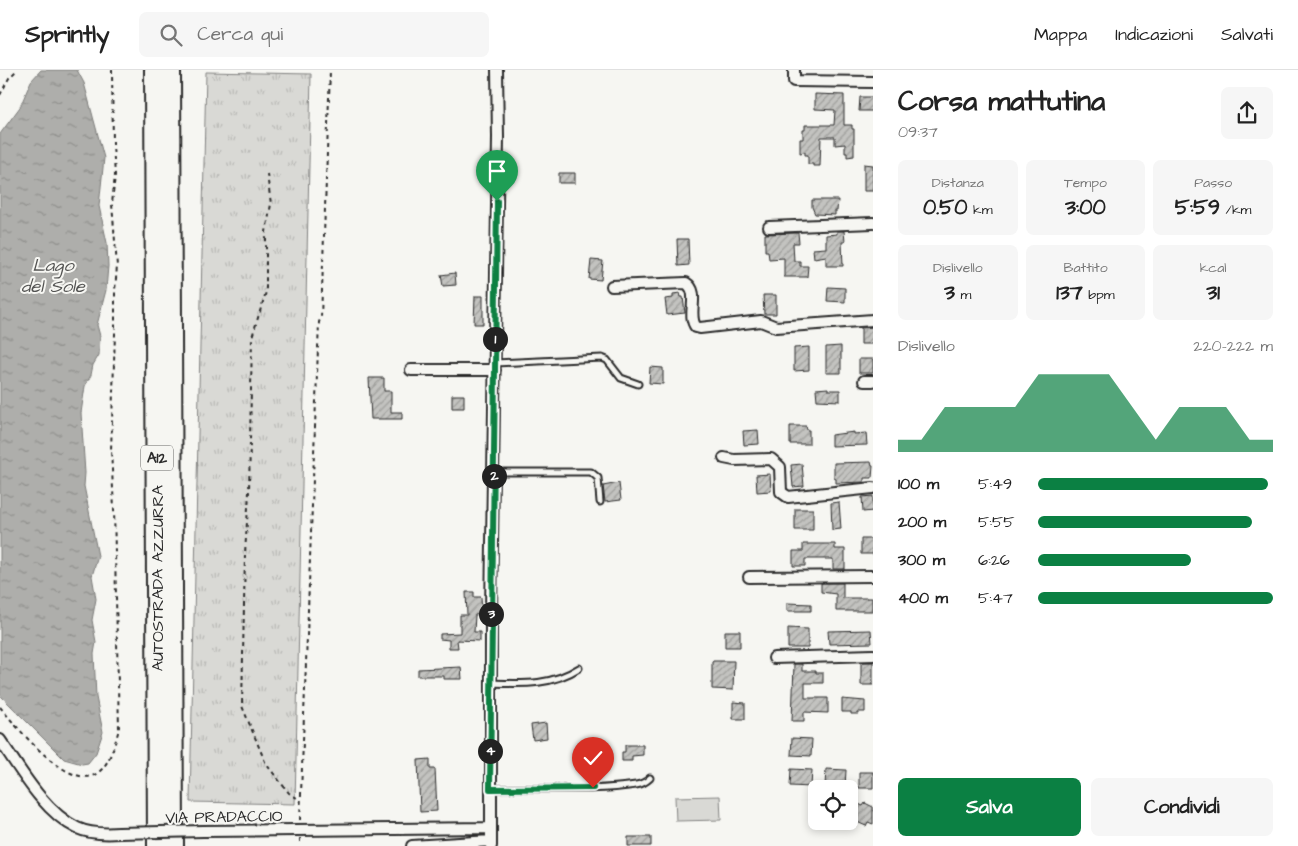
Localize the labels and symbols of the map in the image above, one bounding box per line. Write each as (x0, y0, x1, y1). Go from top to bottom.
pin (476, 150, 518, 201)
water label: Lago del Sole (21, 253, 86, 299)
pin: 1 (482, 326, 508, 352)
road number: A12 (141, 446, 173, 470)
pin: 2 (482, 464, 506, 488)
street label: AUTOSTRADA AZZURRA (147, 485, 169, 671)
pin: 3 (478, 602, 504, 626)
pin (572, 737, 614, 788)
pin: 4 (478, 738, 502, 764)
street label: VIA PRADACCIO (165, 805, 283, 829)

